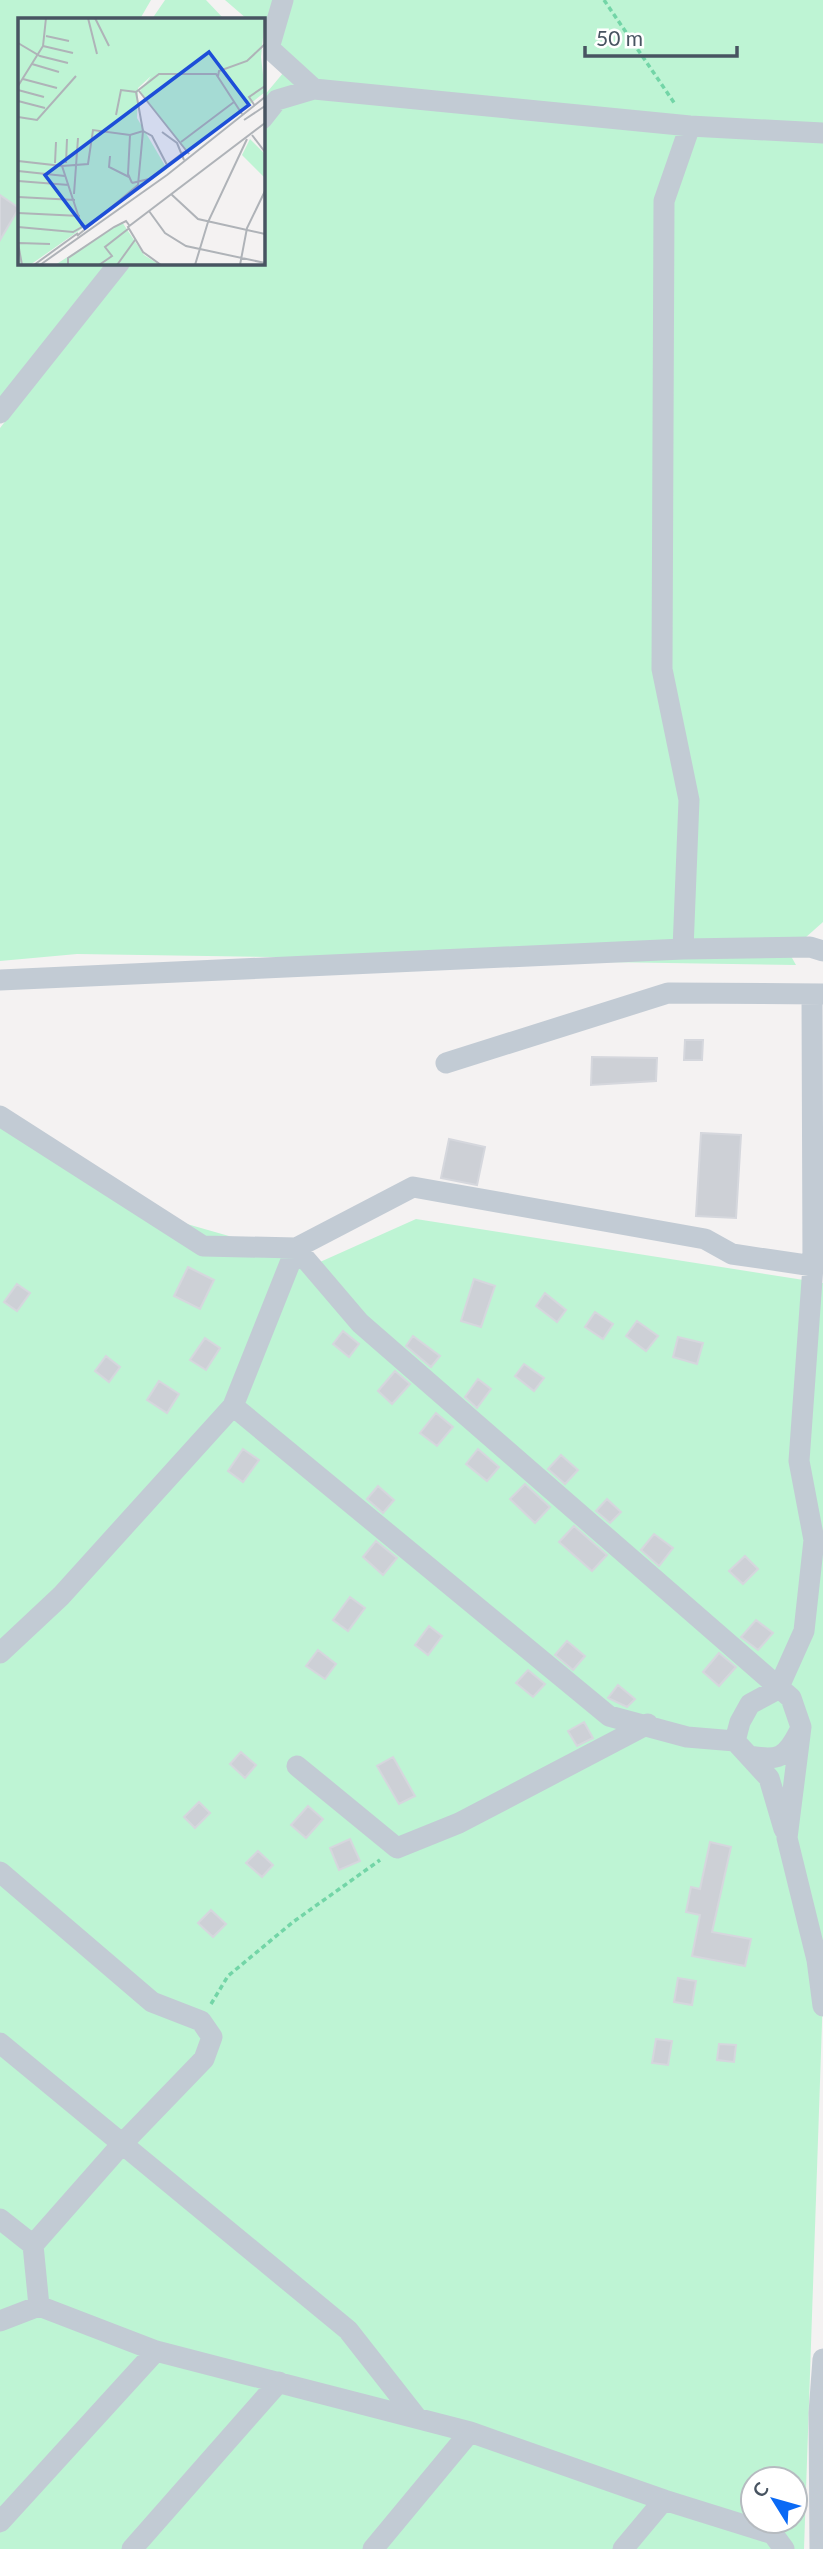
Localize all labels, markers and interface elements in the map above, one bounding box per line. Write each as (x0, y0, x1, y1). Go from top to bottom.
scale bar (585, 14, 737, 58)
inset map (18, 18, 264, 264)
text: 50 m (596, 25, 643, 50)
north arrow (739, 2465, 809, 2535)
text: С (747, 2477, 773, 2501)

